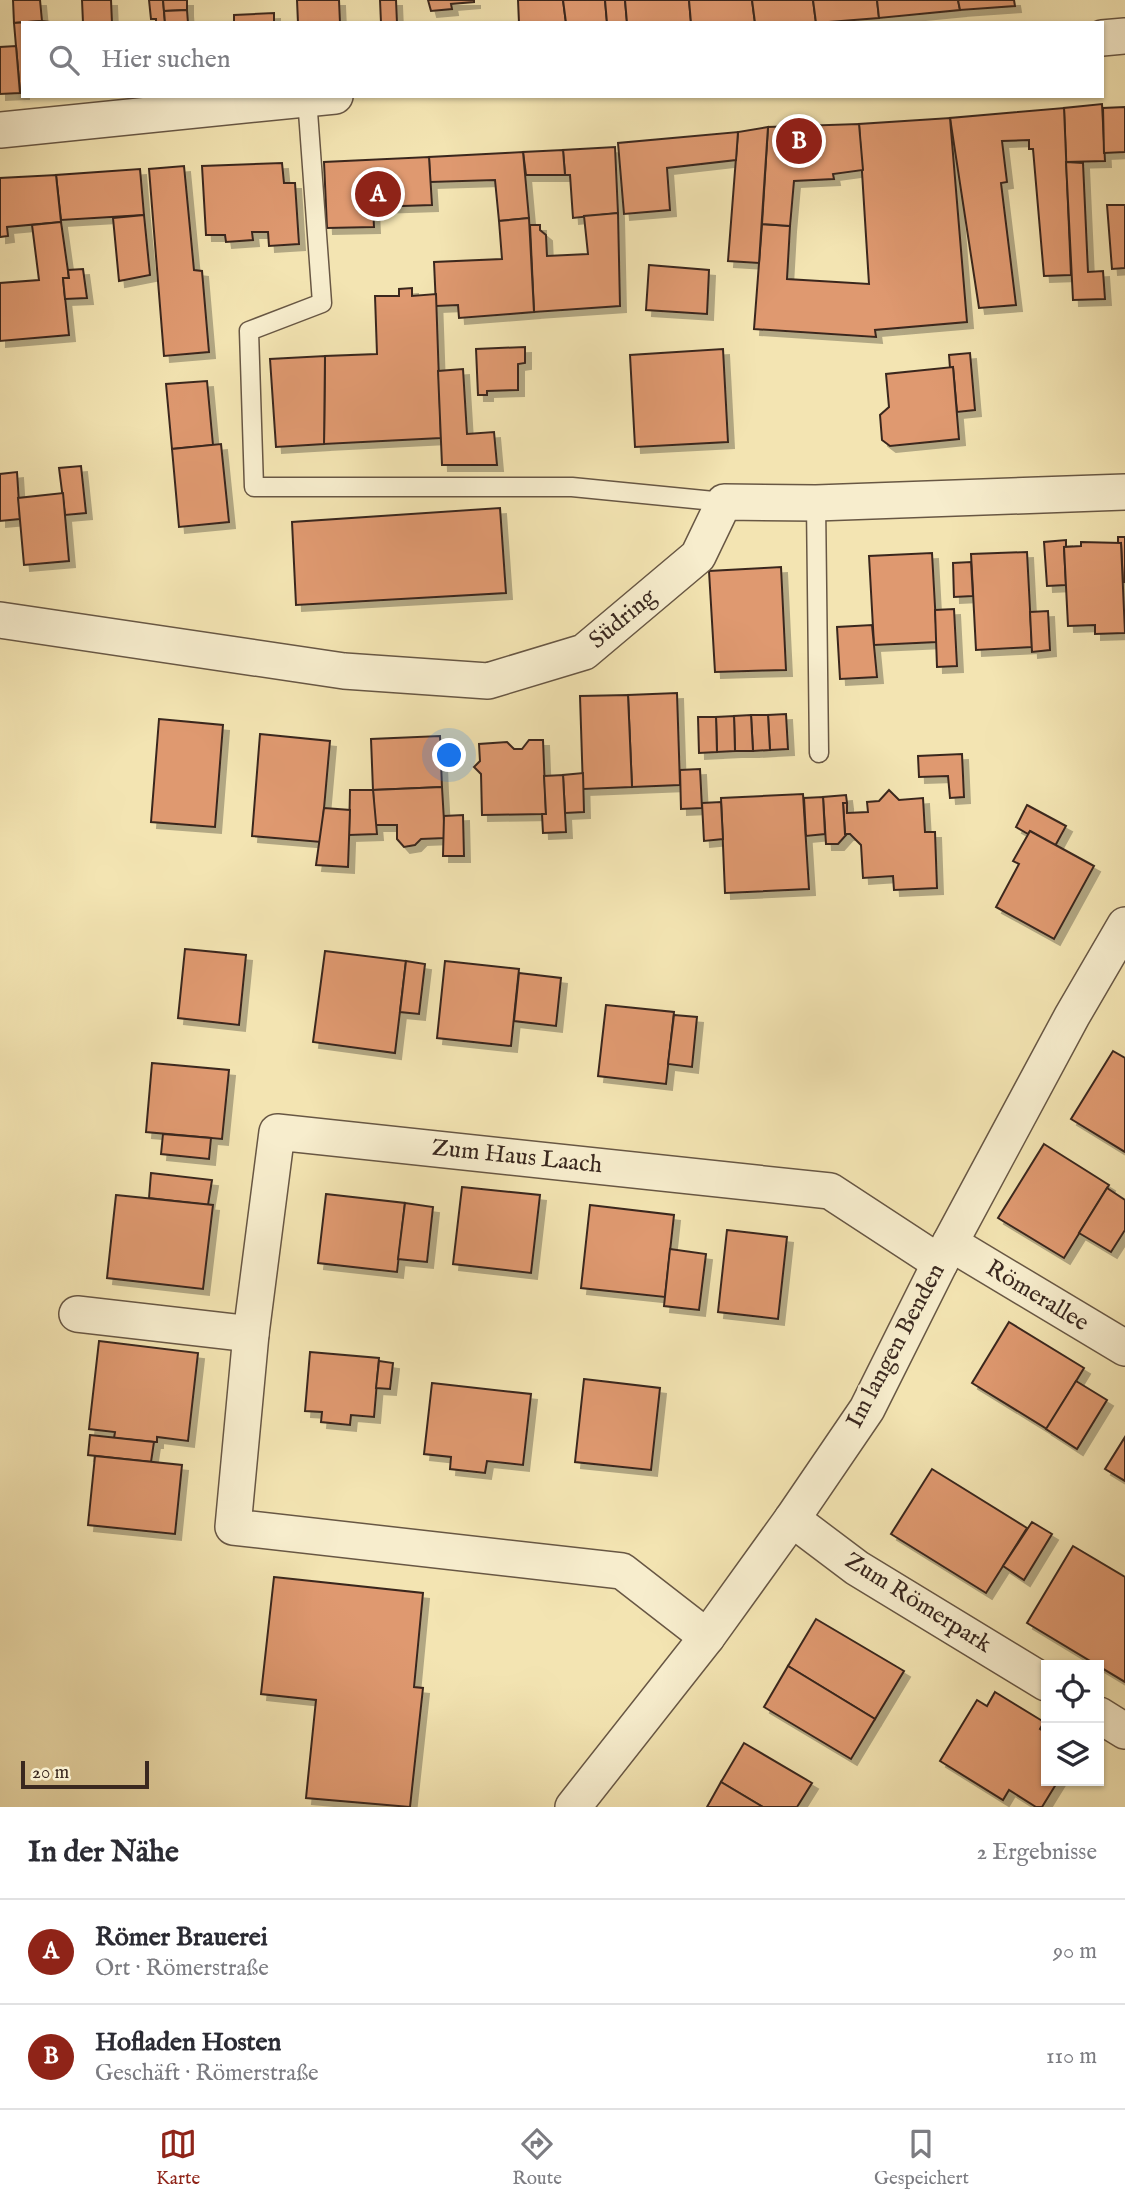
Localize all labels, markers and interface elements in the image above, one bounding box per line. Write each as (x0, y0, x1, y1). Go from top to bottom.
search box (21, 21, 1104, 98)
icon: search (45, 41, 83, 79)
text: Hier suchen (101, 43, 231, 76)
pin: B (776, 115, 822, 167)
pin: A (355, 168, 401, 220)
street label: Südring (583, 581, 664, 656)
your location (432, 738, 466, 772)
street label: Zum Haus Laach (430, 1133, 604, 1181)
street label: Römerallee (980, 1253, 1094, 1339)
street label: Im langen Benden (840, 1258, 953, 1434)
street label: Zum Römerpark (839, 1546, 997, 1661)
map controls (1041, 1660, 1104, 1786)
button: locate (1041, 1660, 1104, 1723)
button: layers (1041, 1723, 1104, 1786)
scale bar (21, 1758, 149, 1790)
text: 20 m (32, 1761, 69, 1785)
text: In der Nähe (28, 1834, 179, 1872)
text: 2 Ergebnisse (976, 1838, 1097, 1867)
text: Römer Brauerei (95, 1921, 268, 1954)
text: A (43, 1937, 59, 1966)
text: 90 m (1053, 1937, 1097, 1966)
text: Ort · Römerstraße (95, 1954, 269, 1983)
text: Hofladen Hosten (95, 2026, 281, 2059)
text: B (43, 2042, 59, 2071)
text: 110 m (1046, 2042, 1097, 2071)
text: Geschäft · Römerstraße (95, 2059, 319, 2088)
tab: Karte (156, 2125, 200, 2191)
tab: Route (512, 2125, 562, 2191)
tab: Gespeichert (874, 2125, 969, 2191)

